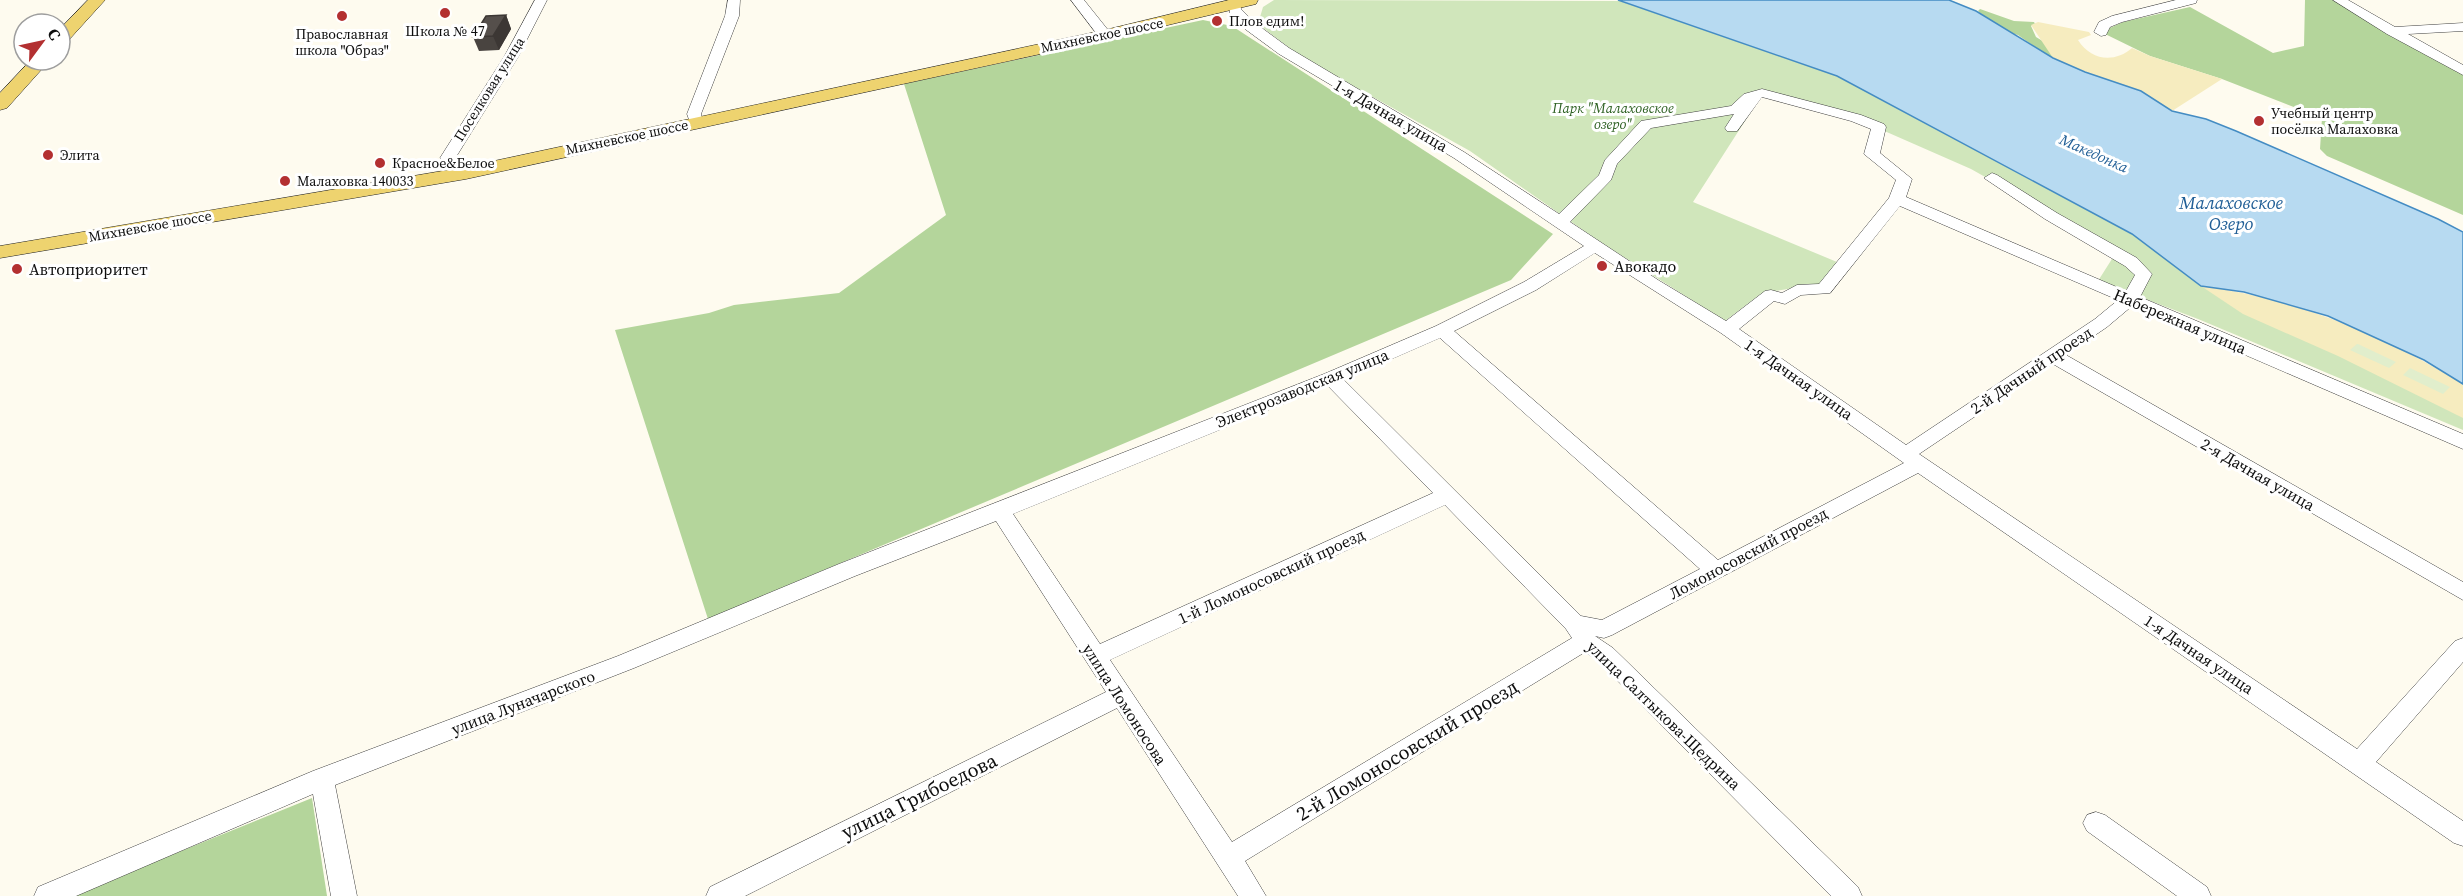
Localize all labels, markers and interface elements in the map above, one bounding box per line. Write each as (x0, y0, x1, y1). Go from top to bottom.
marker: Школа № 47 (438, 6, 452, 20)
marker: Православная школа "Образ" (335, 9, 349, 23)
place label: Плов едим! (1229, 11, 1304, 31)
north arrow (12, 12, 72, 72)
street label: Михневское шоссе (1039, 12, 1165, 58)
marker: Плов едим! (1210, 14, 1224, 28)
place label: Школа № 47 (405, 21, 485, 41)
text: С (43, 24, 67, 44)
place label: Православная школа "Образ" (295, 24, 389, 60)
street label: Поселковая улица (449, 32, 530, 145)
street label: 1-я Дачная улица (1330, 73, 1453, 157)
park label: Парк "Малаховское озеро" (1551, 98, 1674, 134)
place label: Учебный центр посёлка Малаховка (2271, 103, 2399, 139)
street label: Михневское шоссе (564, 114, 690, 160)
marker: Учебный центр посёлка Малаховка (2252, 114, 2266, 128)
water label: Македонка (2056, 128, 2132, 177)
place label: Элита (60, 145, 101, 165)
marker: Элита (41, 148, 55, 162)
place label: Красное&Белое (392, 153, 495, 173)
marker: Красное&Белое (373, 156, 387, 170)
place label: Малаховка 140033 (297, 171, 414, 191)
marker: Малаховка 140033 (278, 174, 292, 188)
water label: Малаховское Озеро (2178, 190, 2283, 236)
street label: Михневское шоссе (87, 205, 213, 247)
place label: Авокадо (1614, 255, 1677, 277)
place label: Автоприоритет (29, 258, 148, 280)
marker: Авокадо (1595, 259, 1609, 273)
marker: Автоприоритет (10, 262, 24, 276)
street label: Набережная улица (2110, 283, 2251, 359)
street label: 2-й Дачный проезд (1966, 321, 2096, 419)
street label: 1-я Дачная улица (1740, 333, 1858, 425)
street label: Электрозаводская улица (1212, 343, 1392, 433)
street label: 2-я Дачная улица (2197, 432, 2320, 516)
street label: Ломоносовский проезд (1665, 502, 1831, 604)
street label: 1-й Ломоносовский проезд (1174, 523, 1368, 629)
street label: 1-я Дачная улица (2140, 609, 2259, 699)
street label: улица Салтыкова-Щедрина (1582, 635, 1746, 795)
street label: улица Ломоносова (1077, 639, 1173, 770)
street label: улица Луначарского (448, 664, 598, 740)
street label: 2-й Ломоносовский проезд (1291, 672, 1523, 828)
street label: улица Грибоедова (836, 746, 1002, 846)

